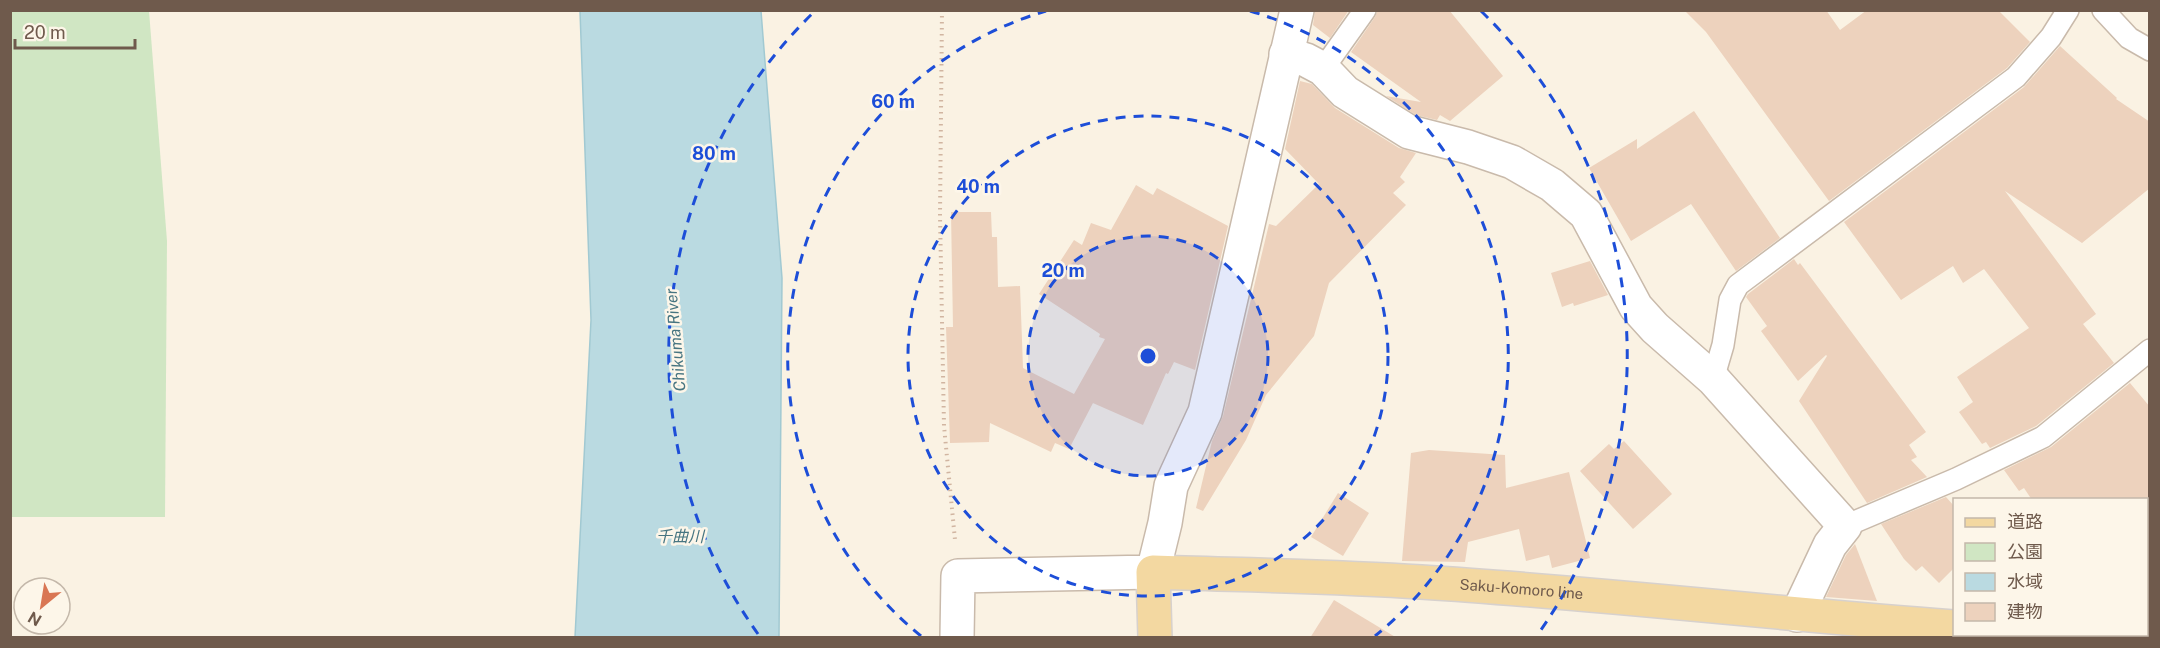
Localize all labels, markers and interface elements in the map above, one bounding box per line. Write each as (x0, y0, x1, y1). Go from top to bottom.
scale bar (15, 12, 135, 50)
text: 20 m (24, 22, 66, 43)
text: 60 m (871, 91, 915, 112)
text: 80 m (692, 143, 736, 164)
text: 40 m (956, 176, 1000, 197)
text: 20 m (1041, 260, 1085, 281)
water label: Chikuma River (661, 287, 689, 392)
centre of rings (1138, 346, 1158, 366)
legend (1953, 498, 2148, 636)
text: 道路 (2007, 511, 2043, 532)
water label: 千曲川 (656, 527, 706, 546)
text: 公園 (2007, 541, 2043, 562)
text: 水域 (2007, 571, 2043, 592)
north arrow (12, 576, 72, 636)
street label: Saku-Komoro line (1459, 576, 1584, 602)
text: 建物 (2007, 601, 2043, 622)
text: N (25, 607, 45, 630)

